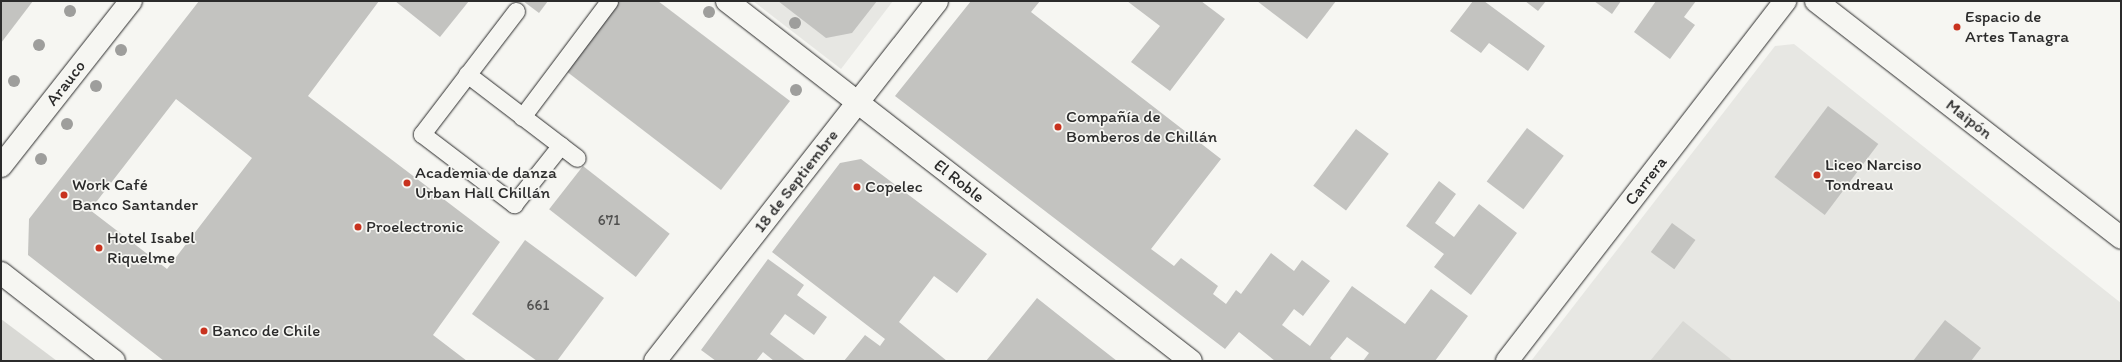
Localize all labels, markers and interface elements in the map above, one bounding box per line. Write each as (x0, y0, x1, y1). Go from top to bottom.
place label: Espacio de Artes Tanagra (1965, 7, 2067, 47)
marker: Espacio de Artes Tanagra (1952, 22, 1962, 32)
street label: Arauco (42, 56, 90, 110)
street label: Maipón (1942, 95, 1996, 143)
place label: Compañía de Bomberos de Chillán (1066, 107, 1217, 147)
marker: Compañía de Bomberos de Chillán (1053, 122, 1063, 132)
street label: 18 de Septiembre (749, 125, 843, 237)
street label: Carrera (1621, 152, 1671, 210)
street label: El Roble (930, 155, 988, 207)
place label: Liceo Narciso Tondreau (1825, 155, 1922, 195)
place label: Academia de danza Urban Hall Chillán (415, 163, 556, 203)
marker: Liceo Narciso Tondreau (1812, 170, 1822, 180)
place label: Work Café Banco Santander (72, 175, 198, 215)
place label: Copelec (865, 177, 923, 197)
marker: Academia de danza Urban Hall Chillán (402, 178, 412, 188)
marker: Copelec (852, 182, 862, 192)
marker: Work Café Banco Santander (59, 190, 69, 200)
house number: 671 (598, 212, 620, 230)
place label: Proelectronic (366, 217, 464, 237)
marker: Proelectronic (353, 222, 363, 232)
place label: Hotel Isabel Riquelme (107, 228, 195, 268)
marker: Hotel Isabel Riquelme (94, 243, 104, 253)
house number: 661 (527, 297, 549, 315)
place label: Banco de Chile (212, 321, 320, 341)
marker: Banco de Chile (199, 326, 209, 336)

